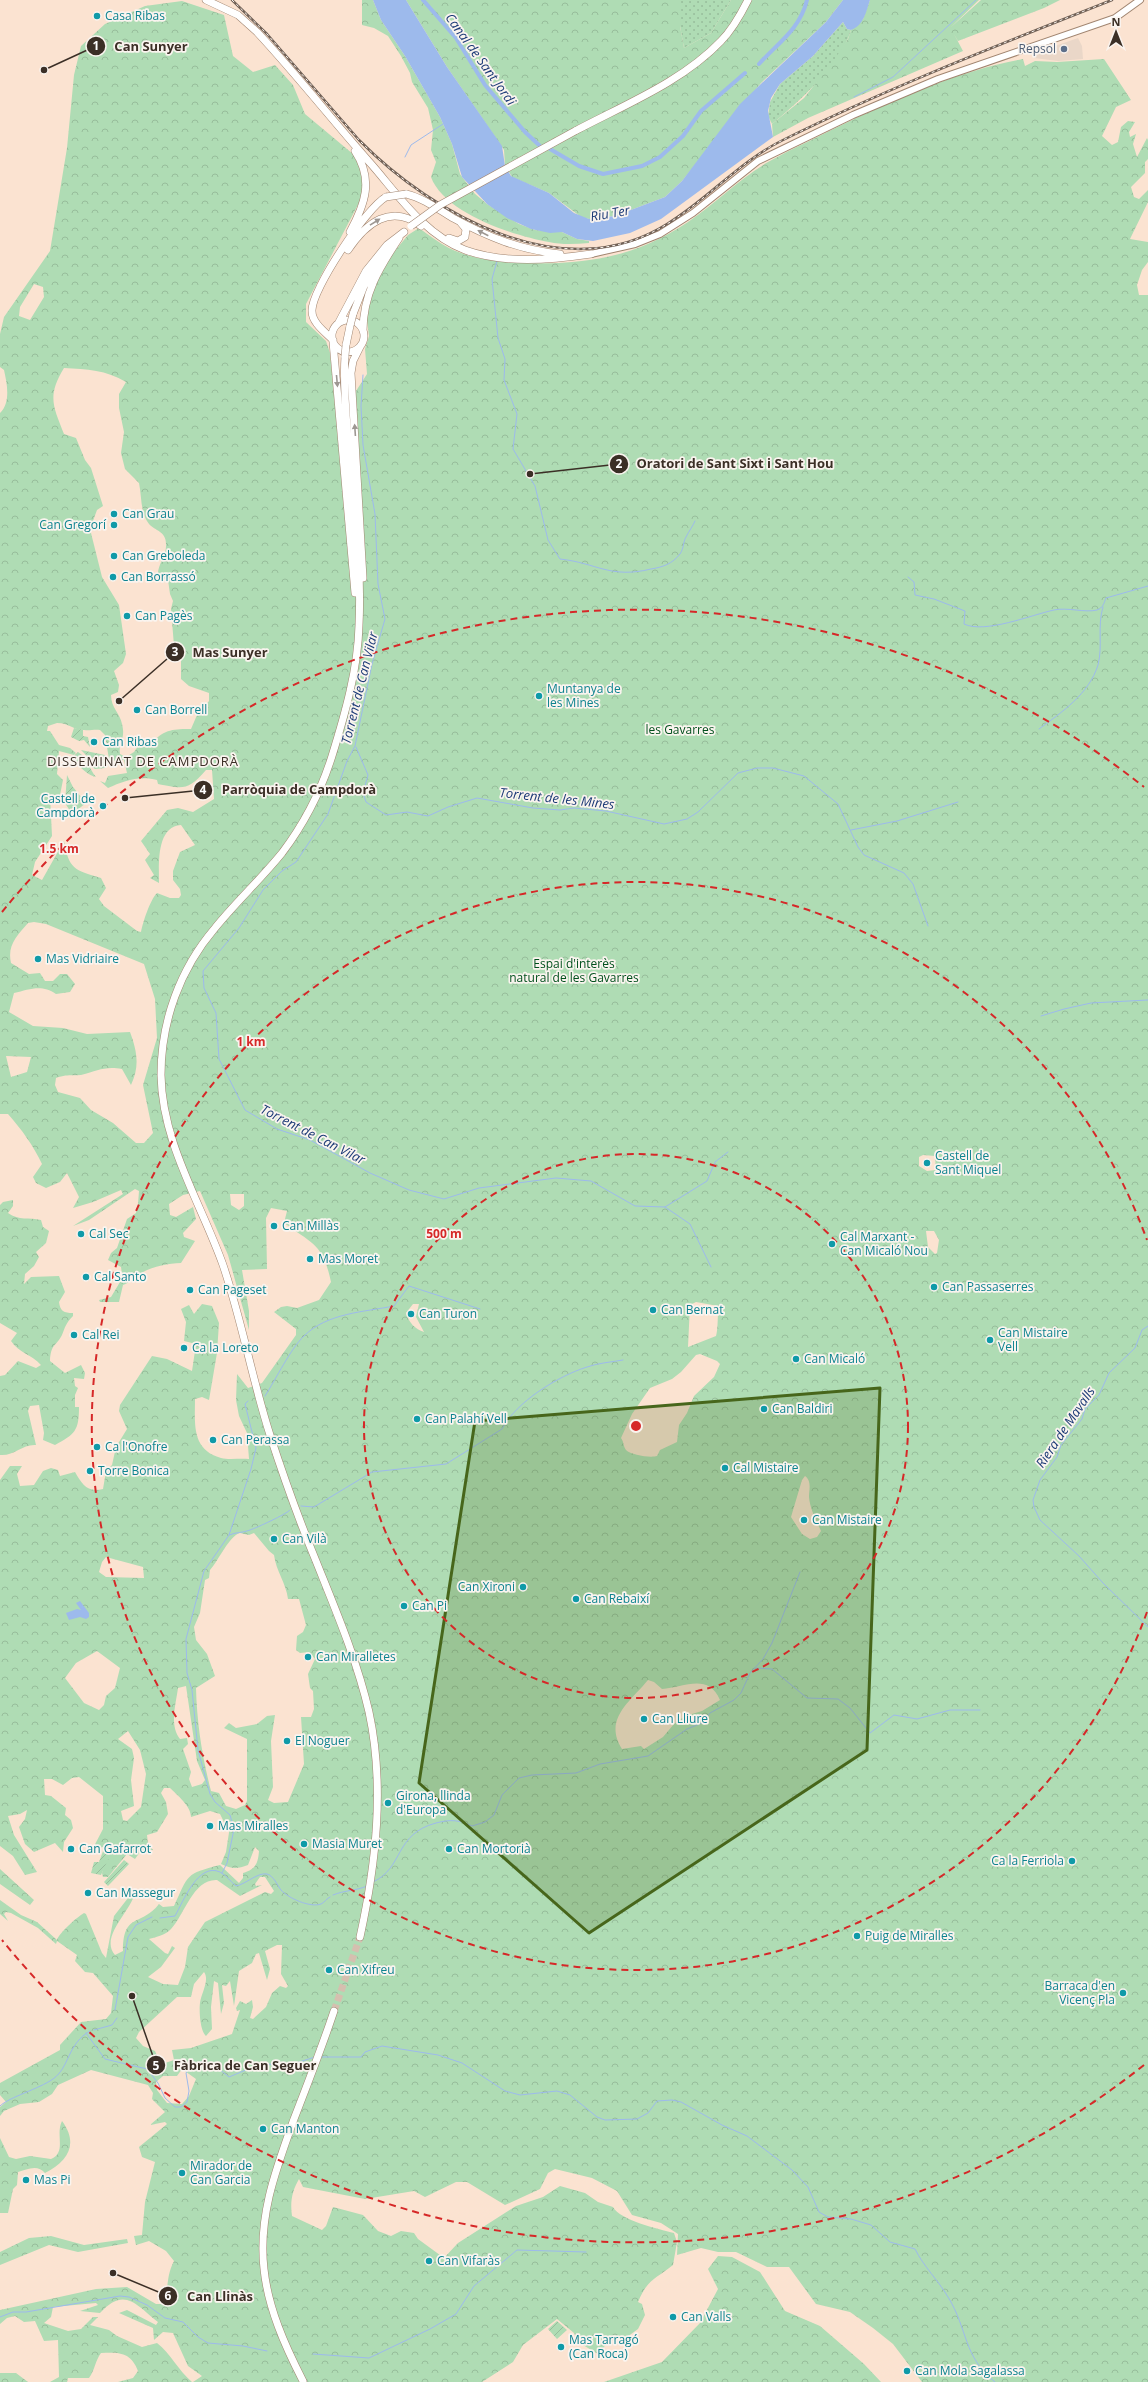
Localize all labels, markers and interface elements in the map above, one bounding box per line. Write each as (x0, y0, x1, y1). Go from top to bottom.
place label: Casa Ribas (105, 7, 165, 24)
water label: Canal de Sant Jordi (441, 9, 521, 109)
marker: Casa Ribas (92, 11, 102, 21)
north arrow (1096, 12, 1136, 52)
text: N (1112, 14, 1120, 29)
callout: Can Sunyer (86, 34, 196, 59)
text: 1 (93, 37, 99, 54)
text: Can Sunyer (114, 37, 188, 55)
place label: Repsol (1019, 40, 1056, 57)
marker: Repsol (1059, 44, 1069, 54)
water label: Riu Ter (589, 201, 632, 225)
one-way arrow (369, 219, 381, 226)
one-way arrow (477, 230, 489, 236)
one-way arrow (334, 375, 341, 387)
one-way arrow (351, 424, 358, 436)
callout: Oratori de Sant Sixt i Sant Hou (609, 451, 842, 476)
text: Oratori de Sant Sixt i Sant Hou (636, 454, 834, 472)
text: 2 (616, 455, 623, 472)
place label: Can Grau (122, 505, 174, 522)
marker: Can Grau (109, 509, 119, 519)
place label: Can Gregorí (39, 516, 107, 533)
marker: Can Gregorí (109, 520, 119, 530)
place label: Can Greboleda (122, 547, 205, 564)
marker: Can Greboleda (109, 551, 119, 561)
place label: Can Borrassó (121, 568, 196, 585)
marker: Can Borrassó (108, 572, 118, 582)
place label: Can Pagès (135, 607, 193, 624)
marker: Can Pagès (122, 611, 132, 621)
water label: Torrent de Can Vilar (336, 629, 382, 746)
callout: Mas Sunyer (165, 640, 276, 665)
text: 3 (172, 643, 179, 660)
text: Mas Sunyer (192, 643, 268, 661)
place label: Muntanya de les Mines (547, 680, 621, 711)
marker: Muntanya de les Mines (534, 691, 544, 701)
place label: Can Borrell (145, 701, 207, 718)
marker: Can Borrell (132, 705, 142, 715)
park label: les Gavarres (646, 721, 715, 738)
place label: Can Ribas (102, 733, 157, 750)
marker: Can Ribas (89, 737, 99, 747)
district label: DISSEMINAT DE CAMPDORÀ (47, 752, 239, 770)
callout: Parròquia de Campdorà (193, 777, 384, 802)
text: Parròquia de Campdorà (222, 780, 376, 798)
text: 4 (200, 781, 207, 798)
water label: Torrent de les Mines (499, 783, 616, 813)
place label: Castell de Campdorà (36, 790, 95, 821)
marker: Castell de Campdorà (98, 801, 108, 811)
text: 1.5 km (39, 840, 79, 857)
place label: Mas Vidriaire (46, 950, 119, 967)
marker: Mas Vidriaire (33, 954, 43, 964)
park label: Espai d'interès natural de les Gavarres (509, 955, 639, 986)
text: 1 km (236, 1033, 266, 1050)
water label: Torrent de Can Vilar (258, 1100, 369, 1169)
place label: Castell de Sant Miquel (935, 1147, 1001, 1178)
marker: Castell de Sant Miquel (922, 1158, 932, 1168)
place label: Can Millàs (282, 1217, 339, 1234)
marker: Can Millàs (269, 1221, 279, 1231)
place label: Cal Sec (89, 1225, 129, 1242)
text: 500 m (426, 1225, 462, 1242)
place label: Cal Marxant - Can Micaló Nou (840, 1228, 928, 1259)
marker: Cal Sec (76, 1229, 86, 1239)
marker: Cal Marxant - Can Micaló Nou (827, 1239, 837, 1249)
place label: Mas Moret (318, 1250, 378, 1267)
marker: Mas Moret (305, 1254, 315, 1264)
place label: Cal Santo (94, 1268, 146, 1285)
marker: Cal Santo (81, 1272, 91, 1282)
place label: Can Passaserres (942, 1278, 1034, 1295)
place label: Can Pageset (198, 1281, 267, 1298)
marker: Can Passaserres (929, 1282, 939, 1292)
marker: Can Pageset (185, 1285, 195, 1295)
place label: Can Bernat (661, 1301, 723, 1318)
place label: Can Turon (419, 1305, 477, 1322)
marker: Can Bernat (648, 1305, 658, 1315)
marker: Can Turon (406, 1309, 416, 1319)
place label: Can Mistaire Vell (998, 1324, 1068, 1355)
place label: Cal Rei (82, 1326, 120, 1343)
marker: Cal Rei (69, 1330, 79, 1340)
marker: Can Mistaire Vell (985, 1335, 995, 1345)
place label: Ca la Loreto (192, 1339, 259, 1356)
marker: Ca la Loreto (179, 1343, 189, 1353)
place label: Can Micaló (804, 1350, 865, 1367)
marker: Can Micaló (791, 1354, 801, 1364)
water label: Riera de Mavalls (1031, 1383, 1099, 1471)
place label: Can Baldiri (772, 1400, 832, 1417)
marker: Can Baldiri (759, 1404, 769, 1414)
place label: Can Palahí Vell (425, 1410, 507, 1427)
marker: Can Palahí Vell (412, 1414, 422, 1424)
centre of rings (629, 1419, 643, 1433)
place label: Can Perassa (221, 1431, 289, 1448)
marker: Can Perassa (208, 1435, 218, 1445)
place label: Ca l'Onofre (105, 1438, 168, 1455)
marker: Ca l'Onofre (92, 1442, 102, 1452)
place label: Cal Mistaire (733, 1459, 799, 1476)
place label: Torre Bonica (98, 1462, 169, 1479)
marker: Cal Mistaire (720, 1463, 730, 1473)
marker: Torre Bonica (85, 1466, 95, 1476)
place label: Can Mistaire (812, 1511, 882, 1528)
marker: Can Mistaire (799, 1515, 809, 1525)
place label: Can Vilà (282, 1530, 327, 1547)
marker: Can Vilà (269, 1534, 279, 1544)
place label: Can Xironi (458, 1578, 515, 1595)
marker: Can Xironi (518, 1582, 528, 1592)
place label: Can Rebaixí (584, 1590, 650, 1607)
marker: Can Rebaixí (571, 1594, 581, 1604)
place label: Can Pi (412, 1597, 447, 1614)
marker: Can Pi (399, 1601, 409, 1611)
place label: Can Miralletes (316, 1648, 396, 1665)
marker: Can Miralletes (303, 1652, 313, 1662)
place label: Can Lliure (652, 1710, 708, 1727)
marker: Can Lliure (639, 1714, 649, 1724)
place label: El Noguer (295, 1732, 350, 1749)
marker: El Noguer (282, 1736, 292, 1746)
place label: Girona, llinda d'Europa (396, 1787, 471, 1818)
marker: Girona, llinda d'Europa (383, 1798, 393, 1808)
place label: Mas Miralles (218, 1817, 288, 1834)
marker: Mas Miralles (205, 1821, 215, 1831)
place label: Masia Muret (312, 1835, 382, 1852)
marker: Masia Muret (299, 1839, 309, 1849)
place label: Can Gafarrot (79, 1840, 151, 1857)
place label: Can Mortorià (457, 1840, 531, 1857)
marker: Can Gafarrot (66, 1844, 76, 1854)
marker: Can Mortorià (444, 1844, 454, 1854)
place label: Ca la Ferriola (991, 1852, 1064, 1869)
marker: Ca la Ferriola (1067, 1856, 1077, 1866)
place label: Can Massegur (96, 1884, 175, 1901)
marker: Can Massegur (83, 1888, 93, 1898)
place label: Puig de Miralles (865, 1927, 954, 1944)
marker: Puig de Miralles (852, 1931, 862, 1941)
place label: Can Xifreu (337, 1961, 395, 1978)
marker: Can Xifreu (324, 1965, 334, 1975)
place label: Barraca d'en Vicenç Pla (1045, 1977, 1115, 2008)
marker: Barraca d'en Vicenç Pla (1118, 1988, 1128, 1998)
callout: Fàbrica de Can Seguer (146, 2053, 325, 2078)
text: Fàbrica de Can Seguer (174, 2056, 316, 2074)
text: 5 (153, 2057, 160, 2074)
place label: Can Manton (271, 2120, 339, 2137)
marker: Can Manton (258, 2124, 268, 2134)
place label: Mirador de Can Garcia (190, 2157, 252, 2188)
marker: Mirador de Can Garcia (177, 2168, 187, 2178)
place label: Mas Pi (34, 2171, 71, 2188)
marker: Mas Pi (21, 2175, 31, 2185)
place label: Can Vifaràs (437, 2252, 500, 2269)
marker: Can Vifaràs (424, 2256, 434, 2266)
callout: Can Llinàs (158, 2284, 261, 2309)
text: 6 (165, 2287, 172, 2304)
text: Can Llinàs (187, 2287, 253, 2305)
place label: Can Valls (681, 2308, 732, 2325)
marker: Can Valls (668, 2312, 678, 2322)
place label: Mas Tarragó (Can Roca) (569, 2331, 639, 2362)
marker: Mas Tarragó (Can Roca) (556, 2342, 566, 2352)
place label: Can Mola Sagalassa (915, 2362, 1025, 2379)
marker: Can Mola Sagalassa (902, 2366, 912, 2376)

